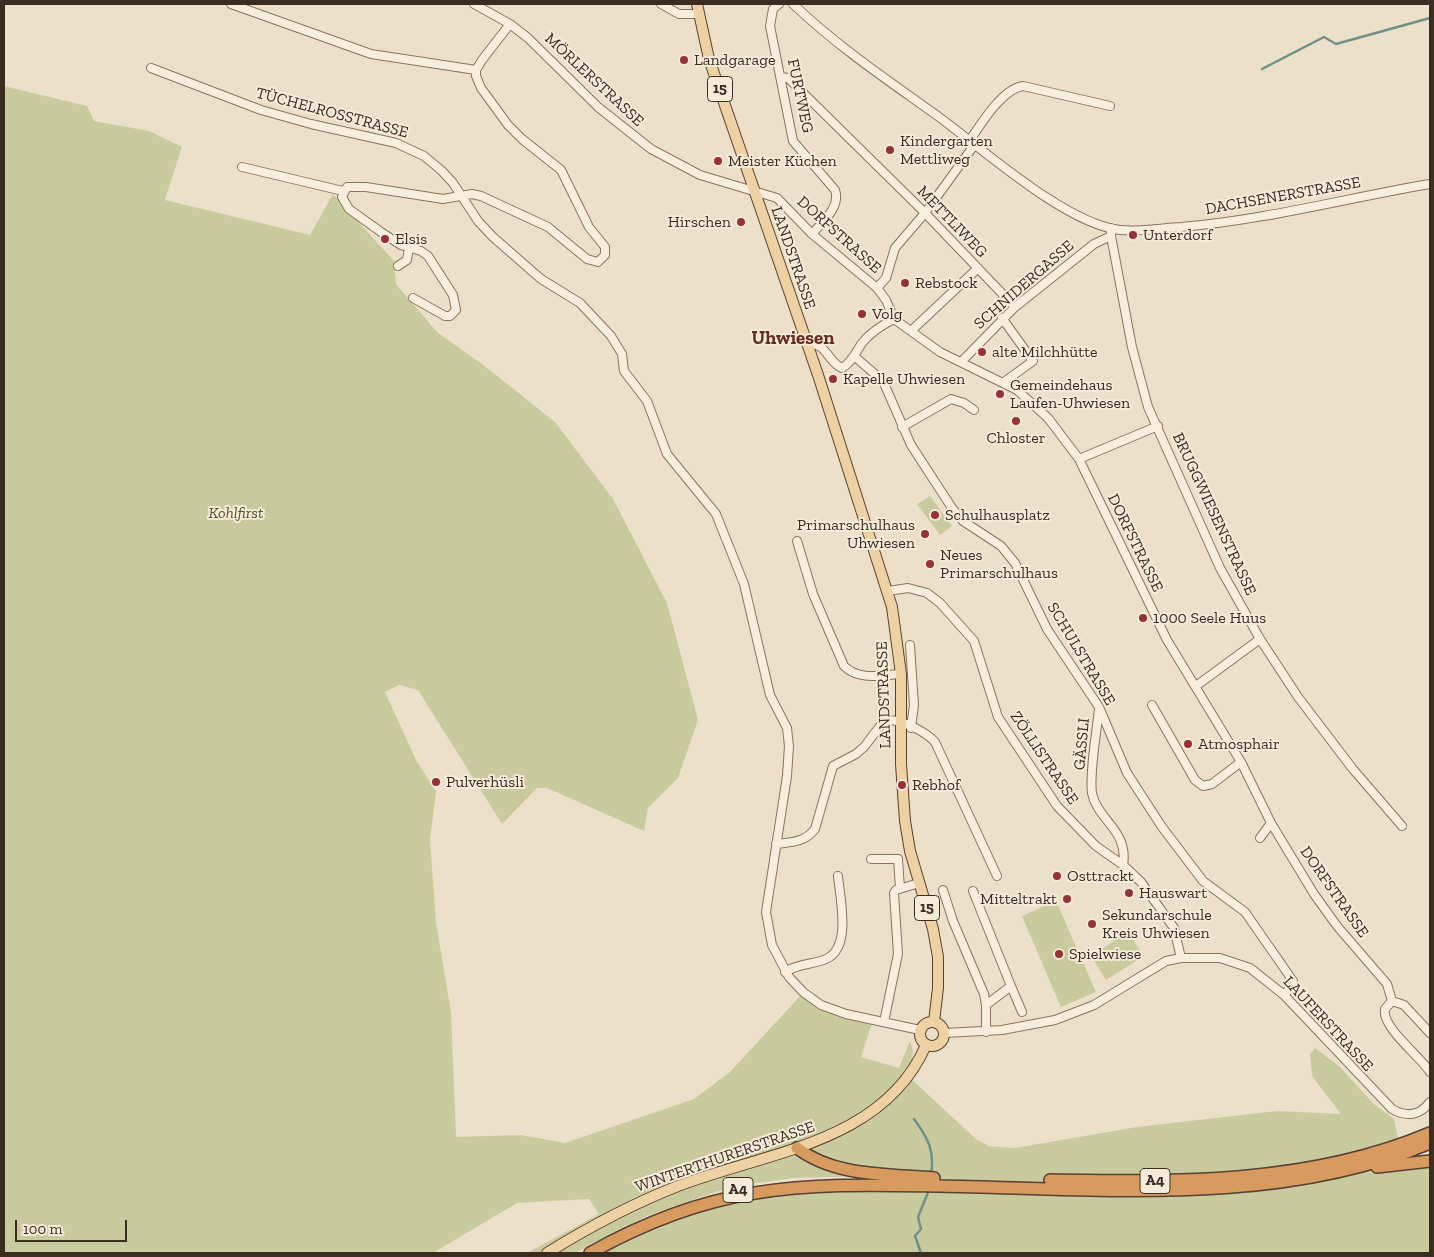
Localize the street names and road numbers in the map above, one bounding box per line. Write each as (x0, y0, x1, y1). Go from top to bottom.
street label: MÖRLERSTRASSE (541, 29, 647, 131)
street label: FURTWEG (783, 57, 817, 135)
road number: 15 (708, 76, 732, 102)
street label: TÜCHELROSSTRASSE (254, 83, 410, 143)
street label: DACHSENERSTRASSE (1204, 173, 1362, 219)
street label: METTLIWEG (913, 182, 991, 262)
street label: DORFSTRASSE (793, 192, 885, 278)
street label: LANDSTRASSE (766, 204, 820, 312)
street label: SCHNIDERGASSE (970, 236, 1078, 334)
street label: BRUGGWIESENSTRASSE (1168, 430, 1260, 598)
street label: DORFSTRASSE (1103, 491, 1167, 595)
street label: SCHULSTRASSE (1043, 599, 1119, 709)
street label: LANDSTRASSE (873, 641, 895, 749)
street label: ZÖLLISTRASSE (1006, 708, 1082, 808)
street label: GÄSSLI (1070, 717, 1094, 771)
street label: DORFSTRASSE (1296, 843, 1372, 941)
road number: 15 (914, 896, 940, 920)
street label: LAUFERSTRASSE (1279, 972, 1377, 1076)
street label: WINTERTHURERSTRASSE (633, 1117, 817, 1197)
road number: A4 (1140, 1168, 1170, 1194)
road number: A4 (723, 1178, 753, 1202)

